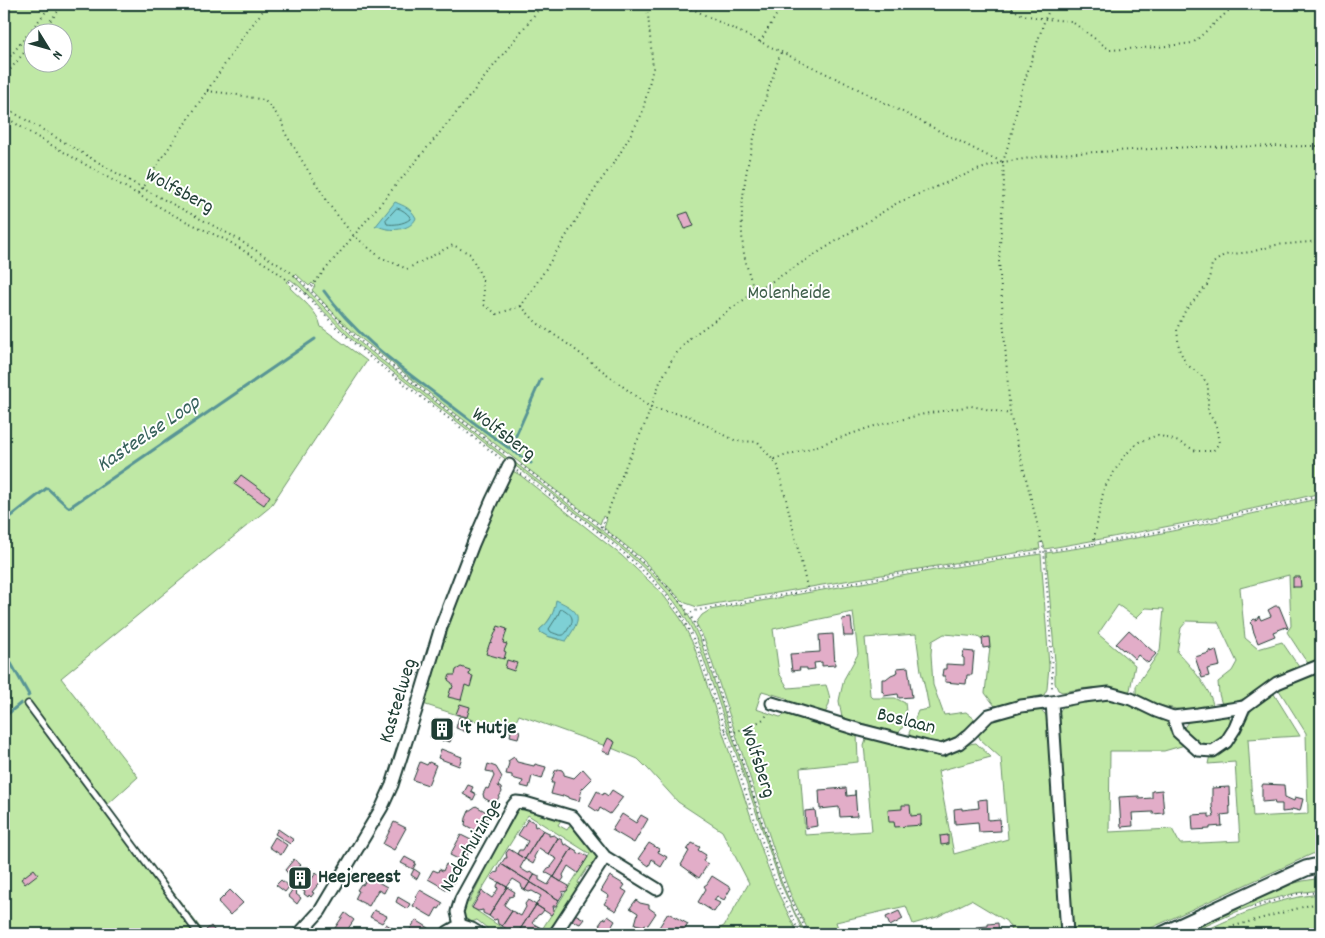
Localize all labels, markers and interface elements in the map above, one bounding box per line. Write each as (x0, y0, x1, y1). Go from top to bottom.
north arrow (22, 22, 72, 72)
text: N (47, 46, 67, 63)
street label: Wolfsberg (140, 162, 218, 222)
park label: Molenheide (747, 280, 831, 308)
water label: Kasteelse Loop (91, 388, 208, 481)
street label: Wolfsberg (465, 401, 541, 469)
street label: Kasteelweg (373, 655, 425, 747)
street label: Boslaan (874, 701, 938, 743)
place label: 't Hutje (460, 715, 516, 743)
building icon: 't Hutje (429, 716, 455, 742)
street label: Wolfsberg (732, 722, 782, 802)
street label: Nederhuizinge (434, 794, 510, 898)
place label: Heejereest (318, 864, 401, 892)
building icon: Heejereest (287, 865, 313, 891)

